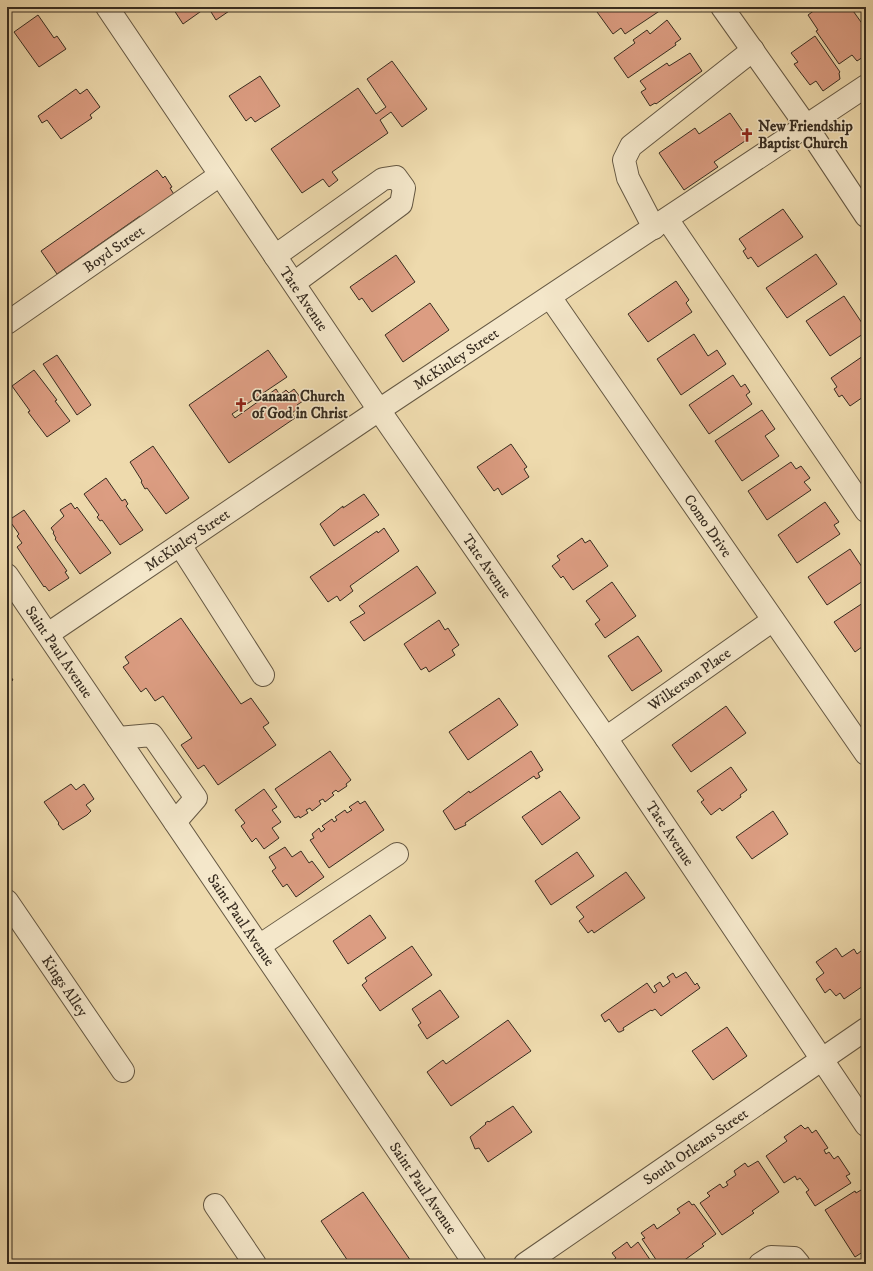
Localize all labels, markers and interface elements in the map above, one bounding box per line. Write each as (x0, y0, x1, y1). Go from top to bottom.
place label: New Friendship Baptist Church (758, 117, 853, 153)
church icon: New Friendship Baptist Church (739, 127, 755, 143)
street label: Boyd Street (80, 221, 148, 277)
street label: Tate Avenue (275, 263, 332, 335)
street label: McKinley Street (410, 324, 503, 395)
place label: Canaan Church of God in Christ (252, 387, 348, 423)
church icon: Canaan Church of God in Christ (233, 397, 249, 413)
street label: Como Drive (679, 491, 736, 561)
street label: McKinley Street (141, 505, 234, 576)
street label: Tate Avenue (458, 531, 515, 602)
street label: Saint Paul Avenue (21, 602, 97, 702)
street label: Wilkerson Place (644, 644, 735, 716)
street label: Tate Avenue (641, 798, 698, 870)
street label: Saint Paul Avenue (203, 871, 279, 970)
street label: Kings Alley (37, 952, 93, 1021)
street label: South Orleans Street (640, 1104, 752, 1190)
street label: Saint Paul Avenue (385, 1139, 461, 1238)

